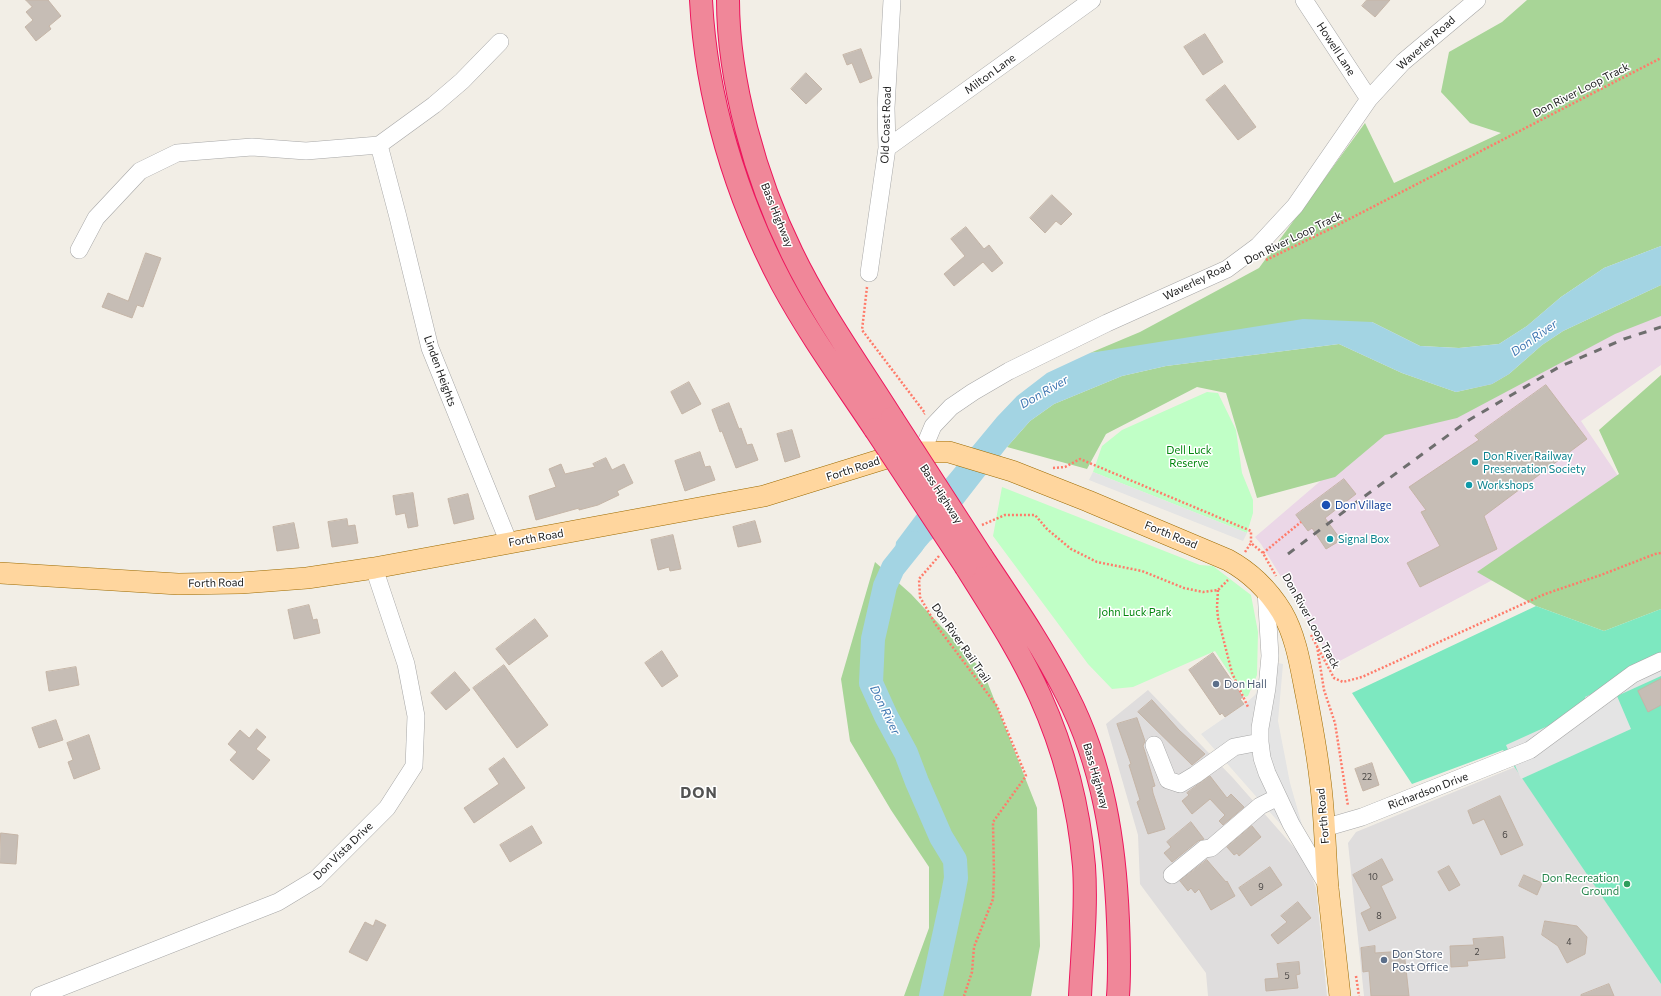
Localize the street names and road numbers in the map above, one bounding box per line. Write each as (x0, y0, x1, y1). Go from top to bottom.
street label: Waverley Road (1394, 13, 1458, 73)
street label: Howell Lane (1314, 20, 1358, 78)
street label: Milton Lane (962, 51, 1018, 97)
street label: Don River Loop Track (1530, 60, 1632, 120)
street label: Old Coast Road (878, 86, 894, 164)
street label: Bass Highway (758, 181, 796, 249)
street label: Don River Loop Track (1242, 209, 1344, 267)
street label: Waverley Road (1161, 259, 1233, 303)
street label: Linden Heights (421, 334, 459, 408)
street label: Forth Road (825, 454, 881, 484)
street label: Bass Highway (917, 462, 965, 526)
street label: Forth Road (1143, 518, 1199, 552)
street label: Forth Road (507, 527, 565, 549)
street label: Don River Loop Track (1279, 571, 1343, 671)
street label: Forth Road (188, 576, 244, 590)
street label: Don River Rail Trail (929, 601, 993, 685)
street label: Bass Highway (1080, 741, 1112, 811)
street label: Richardson Drive (1386, 770, 1470, 812)
street label: Forth Road (1314, 788, 1332, 844)
street label: Don Vista Drive (311, 819, 375, 883)

